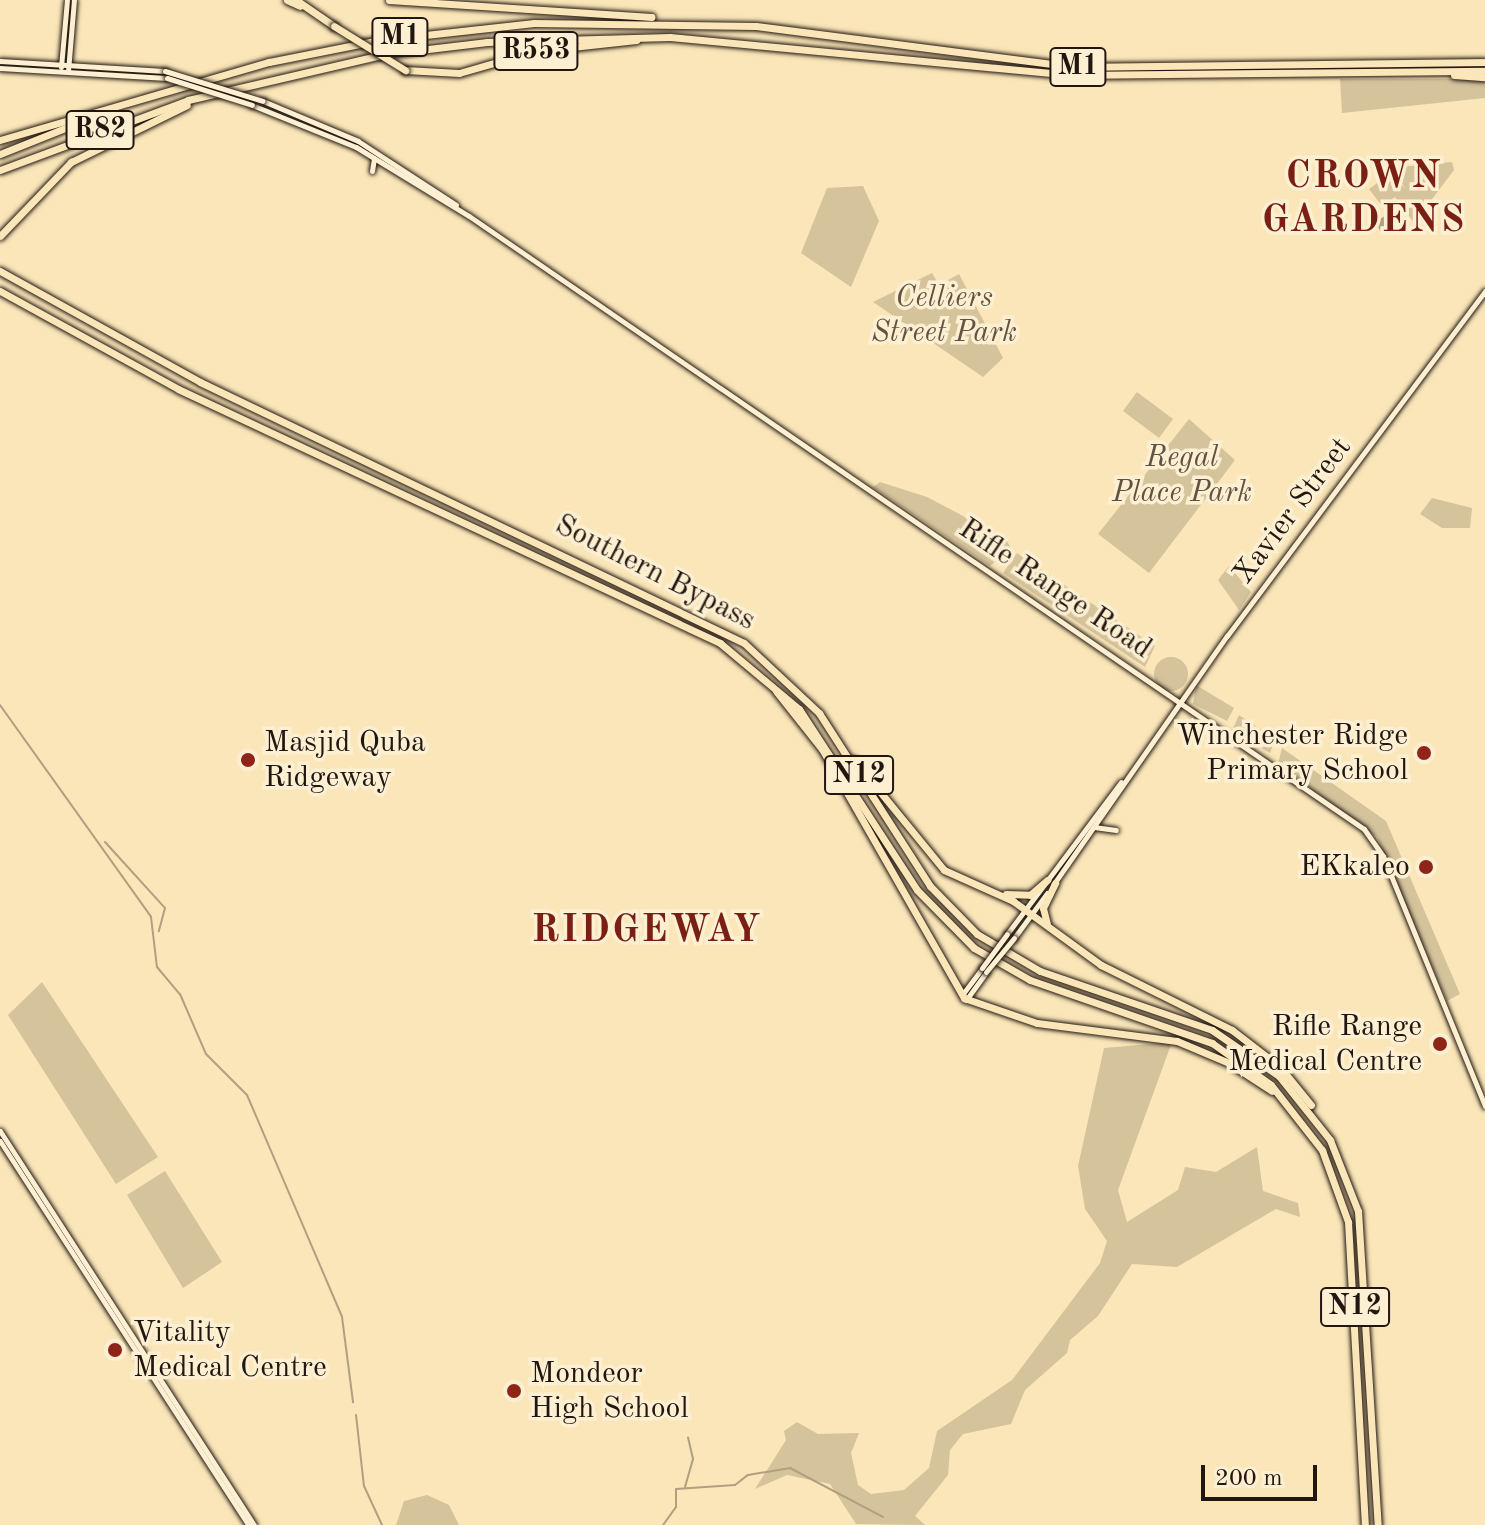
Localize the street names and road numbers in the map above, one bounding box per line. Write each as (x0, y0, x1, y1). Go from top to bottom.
road number: M1 (370, 13, 430, 61)
road number: R553 (492, 27, 580, 75)
road number: M1 (1048, 43, 1108, 91)
road number: R82 (64, 106, 136, 154)
street label: Xavier Street (1226, 431, 1360, 591)
street label: Southern Bypass (549, 507, 761, 639)
street label: Rifle Range Road (951, 511, 1159, 667)
road number: N12 (823, 751, 895, 799)
road number: N12 (1319, 1283, 1391, 1331)

